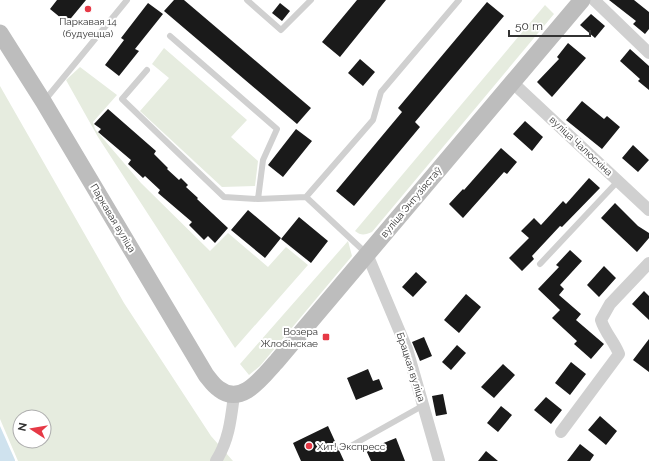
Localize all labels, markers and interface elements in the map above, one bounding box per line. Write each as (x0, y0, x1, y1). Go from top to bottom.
marker: Паркавая 14 (будуецца) (83, 4, 93, 14)
scale bar (509, 12, 590, 38)
place label: Паркавая 14 (будуецца) (59, 16, 117, 39)
text: 50 m (515, 19, 543, 33)
street label: вуліца Чалюскіна (547, 114, 615, 178)
street label: вуліца Энтузіястаў (378, 164, 444, 239)
street label: Паркавая вуліца (88, 182, 138, 254)
place label: Возера Жлобінскае (260, 326, 318, 349)
street label: Брацкая вуліца (395, 331, 427, 403)
marker: Возера Жлобінскае (321, 332, 331, 342)
north arrow (12, 409, 52, 449)
text: N (15, 422, 30, 432)
marker: Хит! Экспресс (304, 441, 314, 451)
place label: Хит! Экспресс (317, 441, 386, 452)

